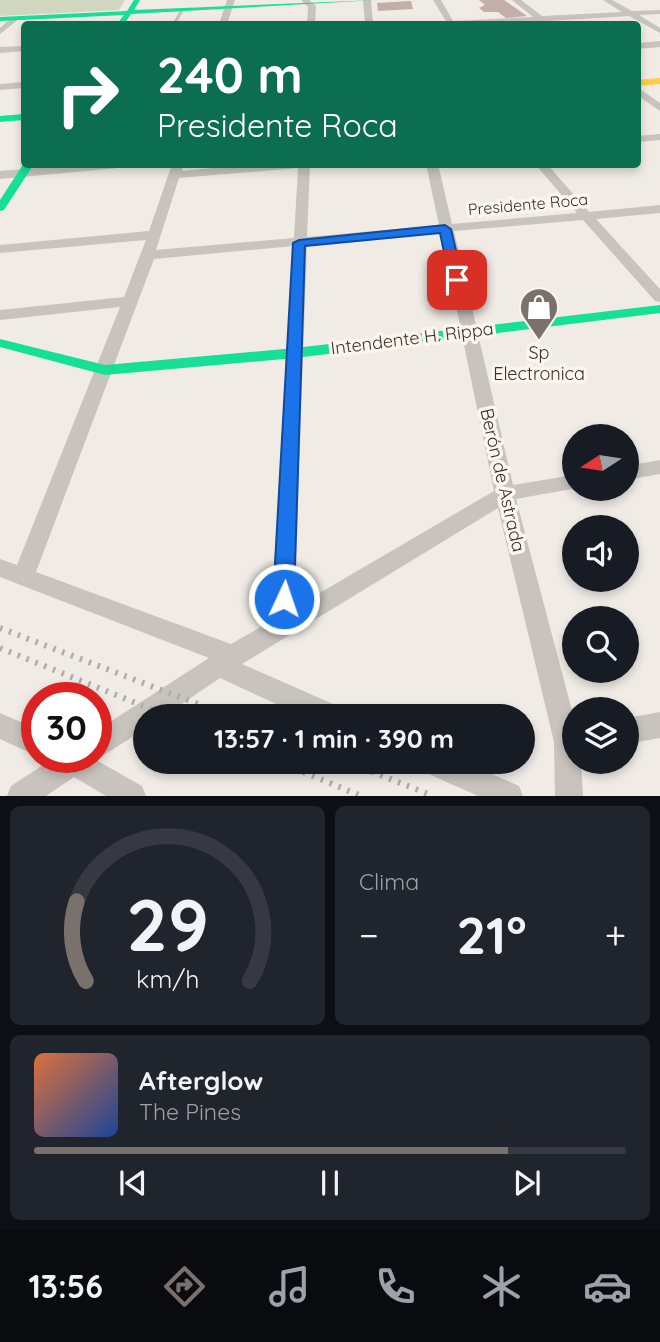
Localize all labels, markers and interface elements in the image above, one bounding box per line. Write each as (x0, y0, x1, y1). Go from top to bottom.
text: 240 m (157, 44, 303, 105)
icon: right (42, 49, 133, 140)
text: Presidente Roca (157, 105, 398, 145)
street label: Presidente Roca (467, 189, 589, 219)
pin (427, 250, 487, 310)
icon: arrive (438, 261, 476, 299)
shop icon: Sp Electronica (518, 286, 560, 341)
street label: Intendente H. Rippa (329, 317, 495, 359)
place label: Sp Electronica (493, 341, 585, 385)
street label: Berón de Astrada (475, 406, 531, 554)
north arrow (562, 424, 639, 500)
map controls (562, 424, 639, 774)
button: sound (562, 515, 639, 592)
position arrow (247, 562, 321, 636)
button: search (562, 606, 639, 683)
speed limit sign: 30 (21, 682, 112, 773)
button: layers (562, 697, 639, 774)
text: 13:57 · 1 min · 390 m (214, 722, 454, 755)
text: Clima (359, 867, 419, 896)
text: 29 (126, 879, 209, 970)
text: 21° (457, 902, 527, 967)
text: − (359, 911, 379, 959)
text: + (605, 911, 626, 959)
text: km/h (136, 963, 199, 994)
text: Afterglow (139, 1064, 263, 1097)
text: The Pines (139, 1097, 241, 1126)
icon: previous (114, 1164, 152, 1202)
icon: pause (311, 1164, 349, 1202)
icon: next (508, 1164, 546, 1202)
icon: directions (160, 1262, 209, 1311)
icon: music (265, 1262, 314, 1311)
icon: phone (371, 1262, 420, 1311)
icon: climate (477, 1262, 526, 1311)
icon: car (583, 1262, 632, 1311)
text: 13:56 (28, 1266, 103, 1306)

